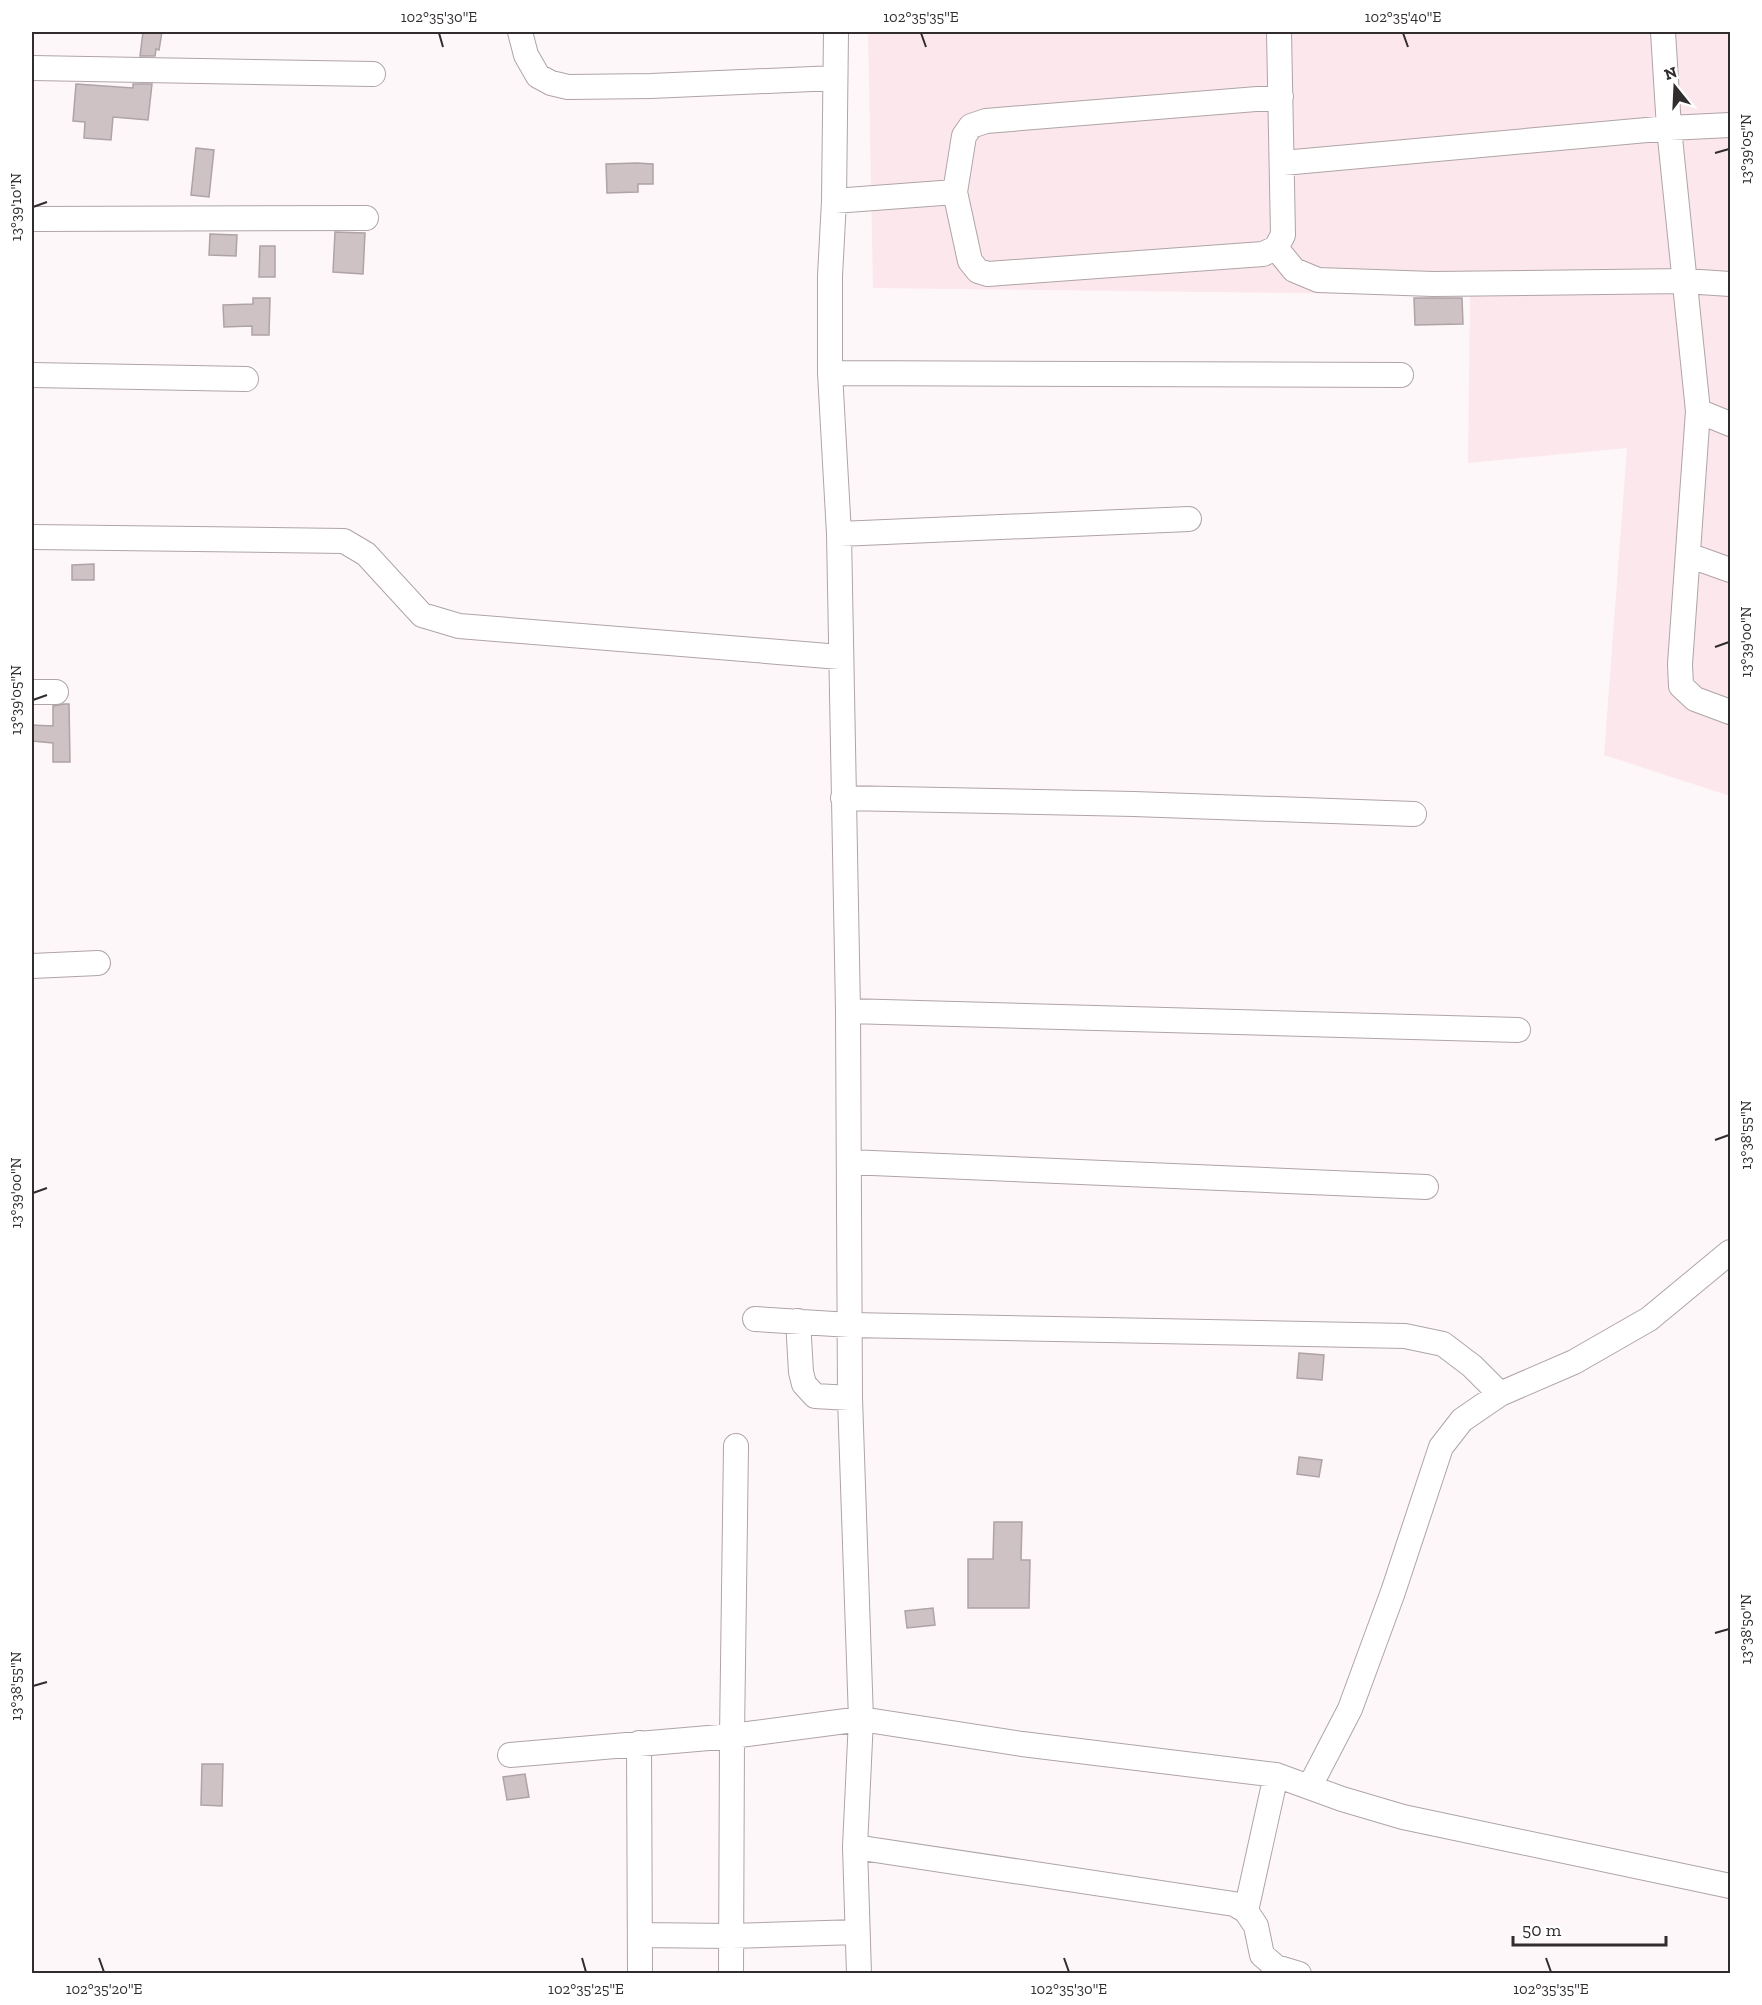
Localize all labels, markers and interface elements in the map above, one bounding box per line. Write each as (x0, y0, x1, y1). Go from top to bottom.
text: 102°35'30"E (401, 8, 477, 26)
text: 102°35'35"E (883, 8, 959, 26)
text: 102°35'40"E (1365, 8, 1441, 26)
north arrow (1645, 57, 1705, 117)
text: N (1662, 62, 1679, 84)
text: 13°39'05"N (1737, 114, 1755, 184)
text: 13°39'10"N (7, 173, 25, 241)
text: 13°39'00"N (1737, 606, 1755, 678)
text: 13°39'05"N (7, 665, 25, 735)
text: 13°38'55"N (1737, 1100, 1755, 1170)
text: 13°39'00"N (7, 1157, 25, 1229)
text: 13°38'50"N (1737, 1594, 1755, 1664)
text: 13°38'55"N (7, 1651, 25, 1721)
scale bar (1513, 1909, 1666, 1947)
text: 50 m (1522, 1919, 1562, 1941)
text: 102°35'20"E (66, 1980, 143, 1998)
text: 102°35'25"E (548, 1980, 624, 1998)
text: 102°35'30"E (1031, 1980, 1107, 1998)
text: 102°35'35"E (1513, 1980, 1589, 1998)

